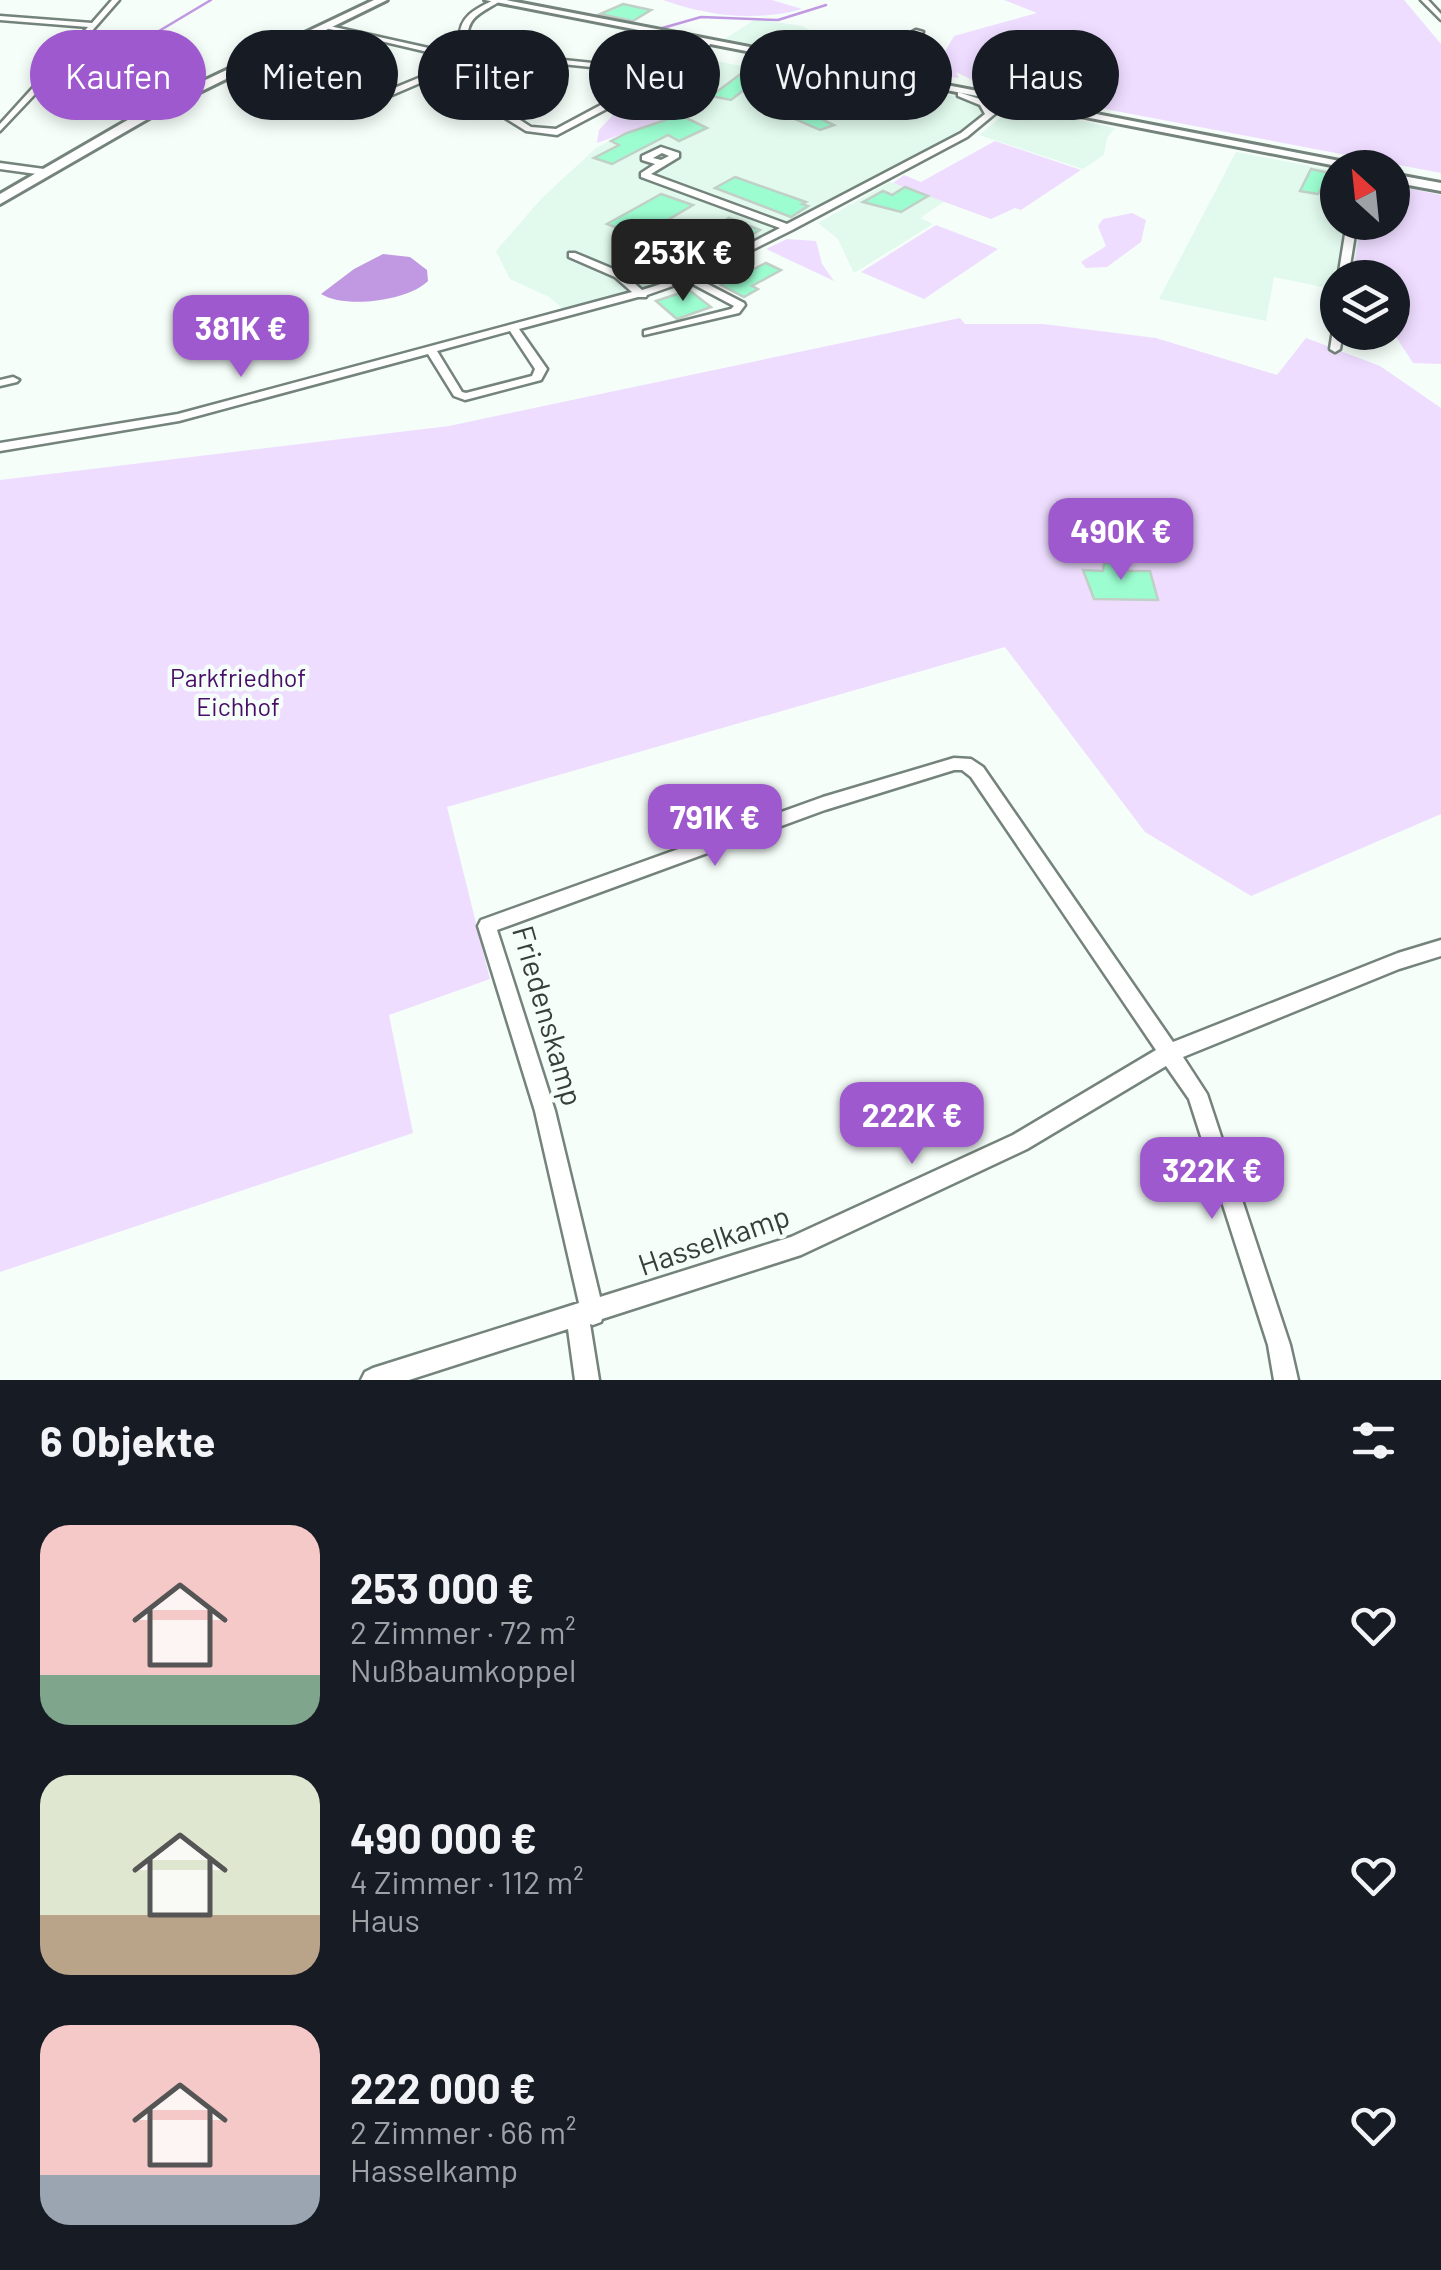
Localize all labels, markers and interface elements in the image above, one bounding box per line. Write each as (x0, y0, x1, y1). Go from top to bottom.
chip: Kaufen (30, 30, 206, 120)
chip: Mieten (226, 30, 398, 120)
chip: Filter (418, 30, 569, 120)
chip: Neu (589, 30, 720, 120)
chip: Wohnung (740, 30, 952, 120)
chip: Haus (972, 30, 1119, 120)
north arrow (1320, 150, 1410, 240)
map controls (1320, 150, 1410, 350)
pin: 253K € (602, 219, 764, 304)
text: 253K € (633, 232, 733, 270)
button: layers (1320, 260, 1410, 350)
pin: 381K € (160, 295, 322, 380)
text: 381K € (195, 308, 287, 346)
pin: 490K € (1040, 498, 1202, 583)
text: 490K € (1070, 511, 1172, 549)
park label: Parkfriedhof Eichhof (170, 662, 306, 721)
pin: 791K € (634, 784, 796, 869)
text: 791K € (670, 797, 760, 835)
street label: Friedenskamp (506, 921, 592, 1110)
pin: 222K € (831, 1082, 993, 1167)
text: 222K € (862, 1095, 962, 1133)
pin: 322K € (1131, 1137, 1293, 1222)
text: 322K € (1162, 1150, 1262, 1188)
street label: Hasselkamp (633, 1196, 794, 1282)
icon: filters (1346, 1413, 1401, 1468)
text: 6 Objekte (40, 1415, 215, 1465)
text: 253 000 € (350, 1562, 534, 1612)
icon: home (120, 1565, 240, 1685)
icon: heart (1346, 1598, 1401, 1653)
text: 2 Zimmer · 72 m² (350, 1612, 576, 1650)
text: Nußbaumkoppel (350, 1650, 576, 1688)
text: 490 000 € (350, 1812, 537, 1862)
icon: home (120, 1815, 240, 1935)
icon: heart (1346, 1848, 1401, 1903)
text: 4 Zimmer · 112 m² (350, 1862, 584, 1900)
text: Haus (350, 1900, 420, 1938)
text: 222 000 € (350, 2062, 536, 2112)
icon: home (120, 2065, 240, 2185)
icon: heart (1346, 2098, 1401, 2153)
text: 2 Zimmer · 66 m² (350, 2112, 576, 2150)
text: Hasselkamp (350, 2150, 518, 2188)

